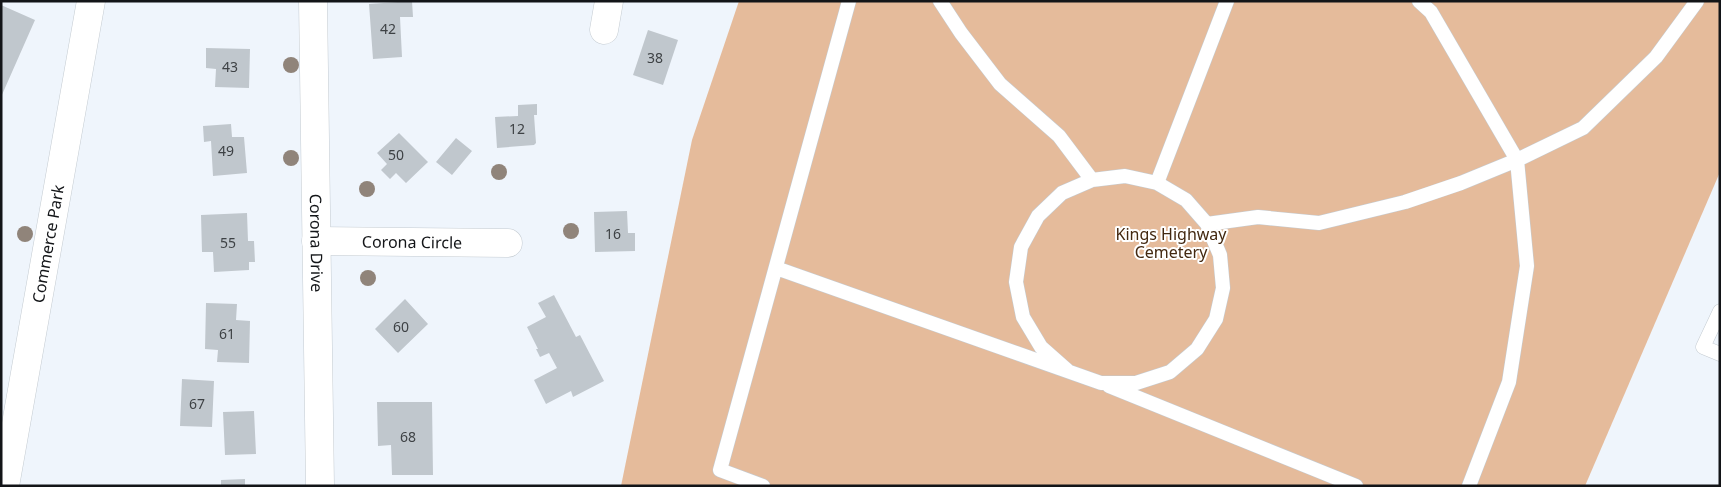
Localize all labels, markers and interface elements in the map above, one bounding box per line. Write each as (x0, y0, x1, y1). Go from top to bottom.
house number: 42 (380, 19, 396, 38)
house number: 38 (647, 48, 663, 67)
house number: 43 (222, 57, 238, 76)
house number: 12 (509, 119, 525, 138)
house number: 49 (218, 141, 234, 160)
house number: 50 (388, 145, 404, 164)
street label: Commerce Park (27, 182, 69, 305)
street label: Corona Drive (305, 194, 328, 292)
park label: Kings Highway Cemetery (1115, 223, 1227, 263)
house number: 16 (605, 224, 621, 243)
street label: Corona Circle (362, 230, 462, 254)
house number: 55 (220, 233, 236, 252)
house number: 60 (393, 317, 409, 336)
house number: 61 (219, 324, 235, 343)
house number: 67 (189, 394, 205, 413)
house number: 68 (400, 427, 416, 446)

